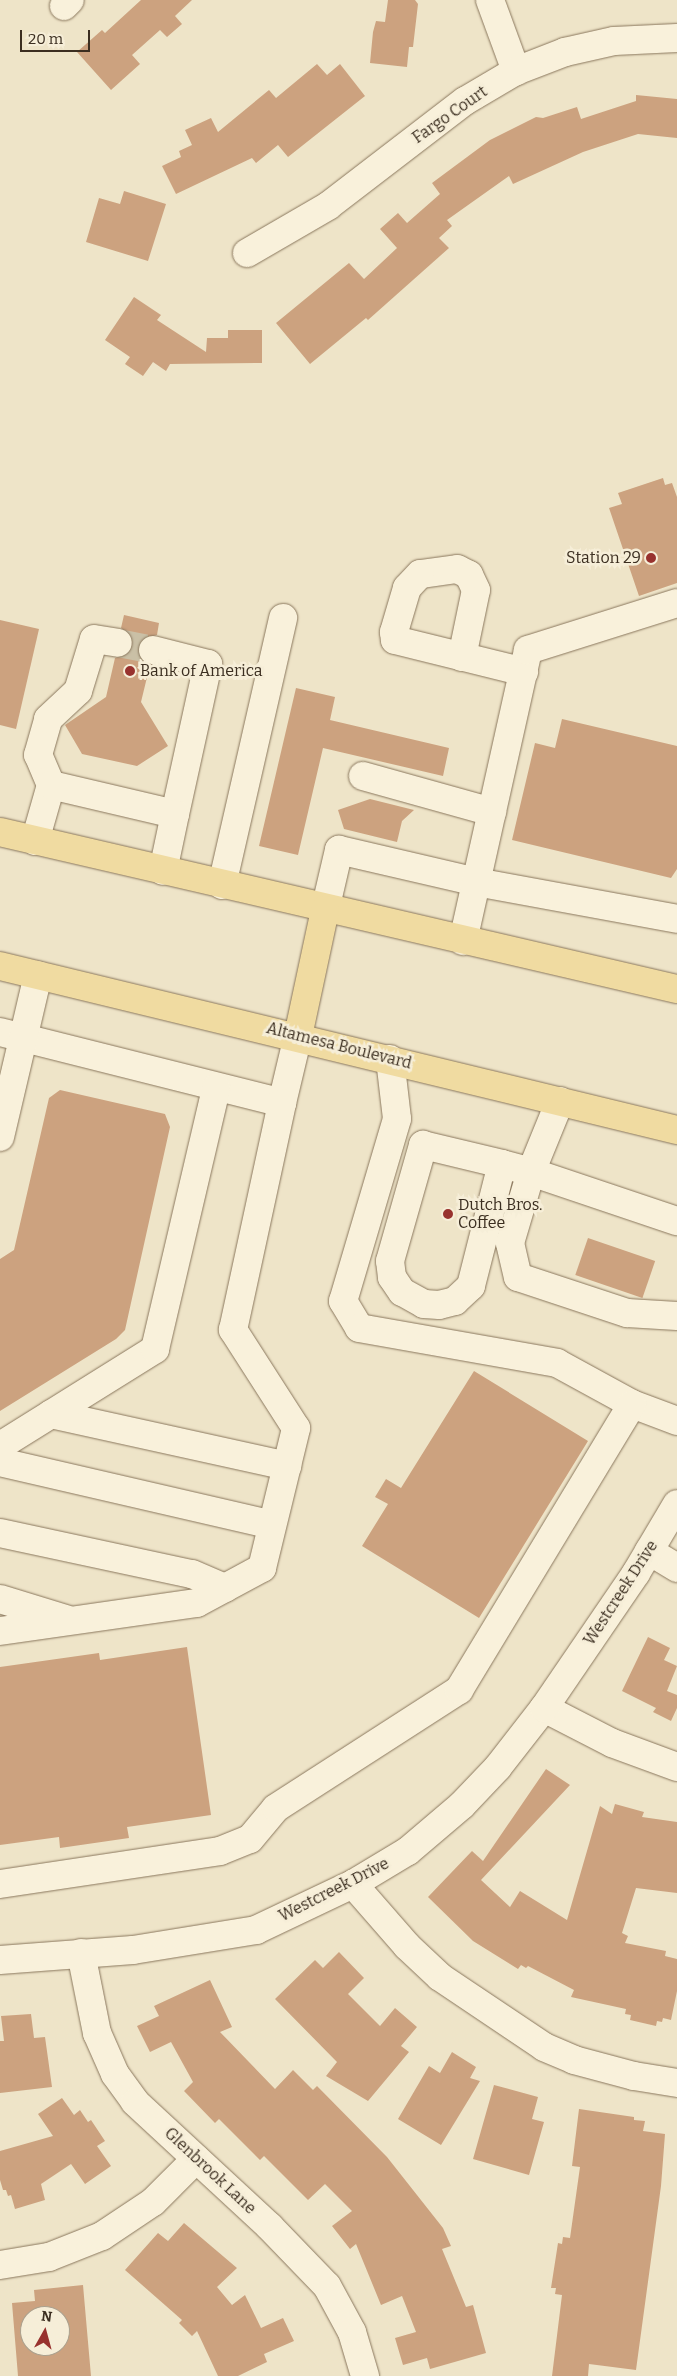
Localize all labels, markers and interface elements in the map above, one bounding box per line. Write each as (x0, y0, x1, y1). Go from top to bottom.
scale bar (22, 20, 92, 52)
text: 20 m (28, 30, 63, 48)
street label: Fargo Court (409, 82, 491, 148)
place label: Station 29 (566, 548, 641, 568)
marker: Station 29 (645, 552, 657, 564)
place label: Bank of America (140, 661, 262, 681)
marker: Bank of America (124, 665, 136, 677)
street label: Altamesa Boulevard (264, 1019, 414, 1073)
place label: Dutch Bros. Coffee (458, 1195, 542, 1233)
marker: Dutch Bros. Coffee (442, 1208, 454, 1220)
street label: Westcreek Drive (580, 1537, 662, 1649)
street label: Westcreek Drive (276, 1854, 392, 1926)
street label: Glenbrook Lane (160, 2124, 260, 2218)
north arrow (20, 2306, 70, 2356)
text: N (40, 2308, 53, 2326)

